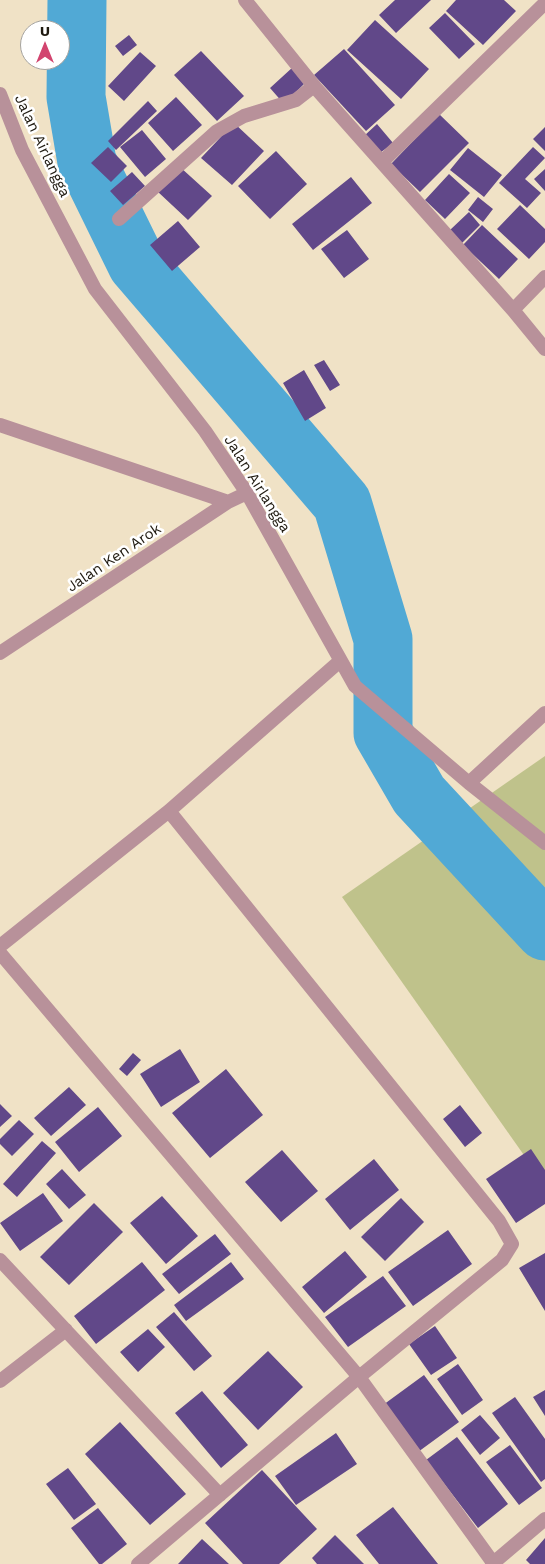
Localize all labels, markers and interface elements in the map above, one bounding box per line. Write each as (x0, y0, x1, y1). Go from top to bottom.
north arrow (20, 20, 70, 70)
text: U (40, 23, 50, 39)
street label: Jalan Airlangga (10, 92, 74, 200)
street label: Jalan Airlangga (220, 432, 294, 536)
street label: Jalan Ken Arok (63, 520, 165, 596)

